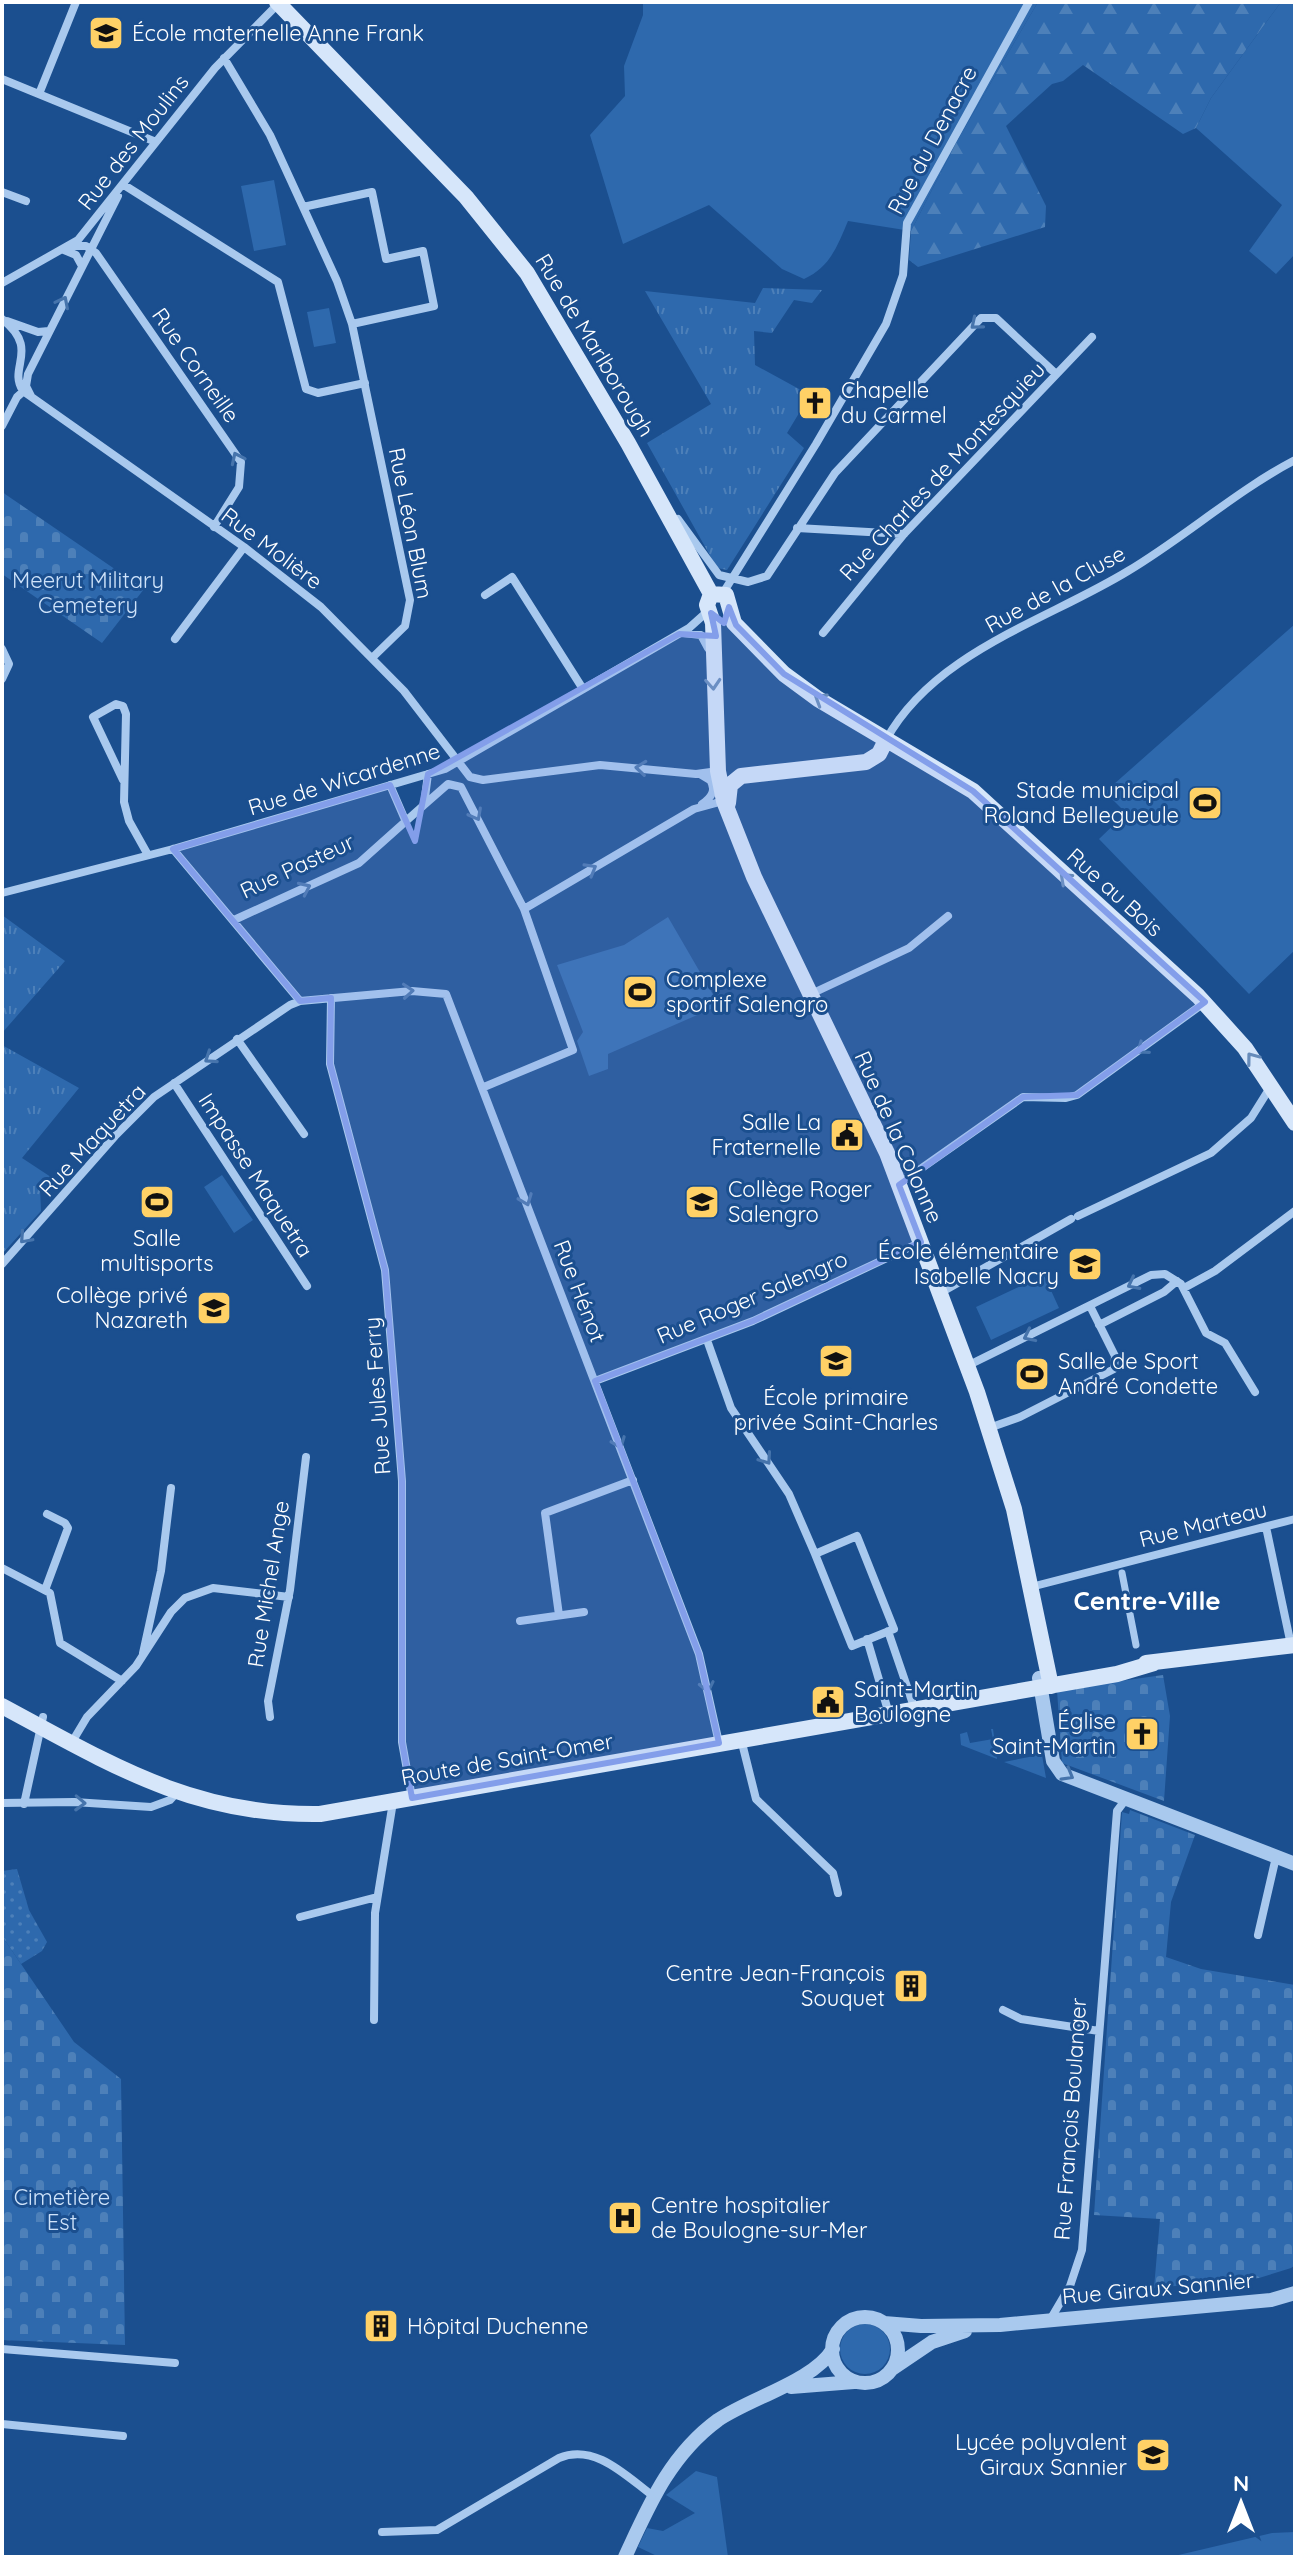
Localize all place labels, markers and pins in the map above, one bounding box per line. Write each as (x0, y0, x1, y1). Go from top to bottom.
school or university icon: École maternelle Anne Frank (87, 14, 125, 52)
place label: École maternelle Anne Frank (132, 19, 424, 47)
place label: Chapelle du Carmel (841, 376, 947, 429)
church icon: Chapelle du Carmel (796, 384, 834, 422)
place label: Stade municipal Roland Bellegueule (983, 776, 1179, 829)
sports icon: Stade municipal Roland Bellegueule (1186, 784, 1224, 822)
place label: Complexe sportif Salengro (666, 965, 828, 1018)
sports icon: Complexe sportif Salengro (621, 973, 659, 1011)
place label: Salle La Fraternelle (711, 1108, 821, 1161)
public building icon: Salle La Fraternelle (828, 1116, 866, 1154)
place label: Collège Roger Salengro (728, 1175, 872, 1228)
sports icon: Salle multisports (138, 1183, 176, 1221)
school or university icon: Collège Roger Salengro (683, 1183, 721, 1221)
place label: Salle multisports (100, 1224, 214, 1277)
place label: École élémentaire Isabelle Nacry (878, 1237, 1059, 1290)
school or university icon: École élémentaire Isabelle Nacry (1066, 1245, 1104, 1283)
place label: Collège privé Nazareth (56, 1281, 188, 1334)
school or university icon: Collège privé Nazareth (195, 1289, 233, 1327)
school or university icon: École primaire privée Saint-Charles (817, 1342, 855, 1380)
place label: Salle de Sport André Condette (1058, 1347, 1218, 1400)
sports icon: Salle de Sport André Condette (1013, 1355, 1051, 1393)
place label: École primaire privée Saint-Charles (734, 1383, 938, 1436)
place label: Saint-Martin Boulogne (854, 1675, 978, 1728)
public building icon: Saint-Martin Boulogne (809, 1683, 847, 1721)
place label: Église Saint-Martin (992, 1707, 1116, 1760)
church icon: Église Saint-Martin (1123, 1715, 1161, 1753)
place label: Centre Jean-François Souquet (666, 1959, 885, 2012)
building icon: Centre Jean-François Souquet (892, 1967, 930, 2005)
place label: Centre hospitalier de Boulogne-sur-Mer (651, 2191, 868, 2244)
hospital icon: Centre hospitalier de Boulogne-sur-Mer (606, 2199, 644, 2237)
building icon: Hôpital Duchenne (362, 2307, 400, 2345)
place label: Hôpital Duchenne (407, 2312, 589, 2340)
place label: Lycée polyvalent Giraux Sannier (955, 2428, 1128, 2481)
school or university icon: Lycée polyvalent Giraux Sannier (1134, 2436, 1172, 2474)

